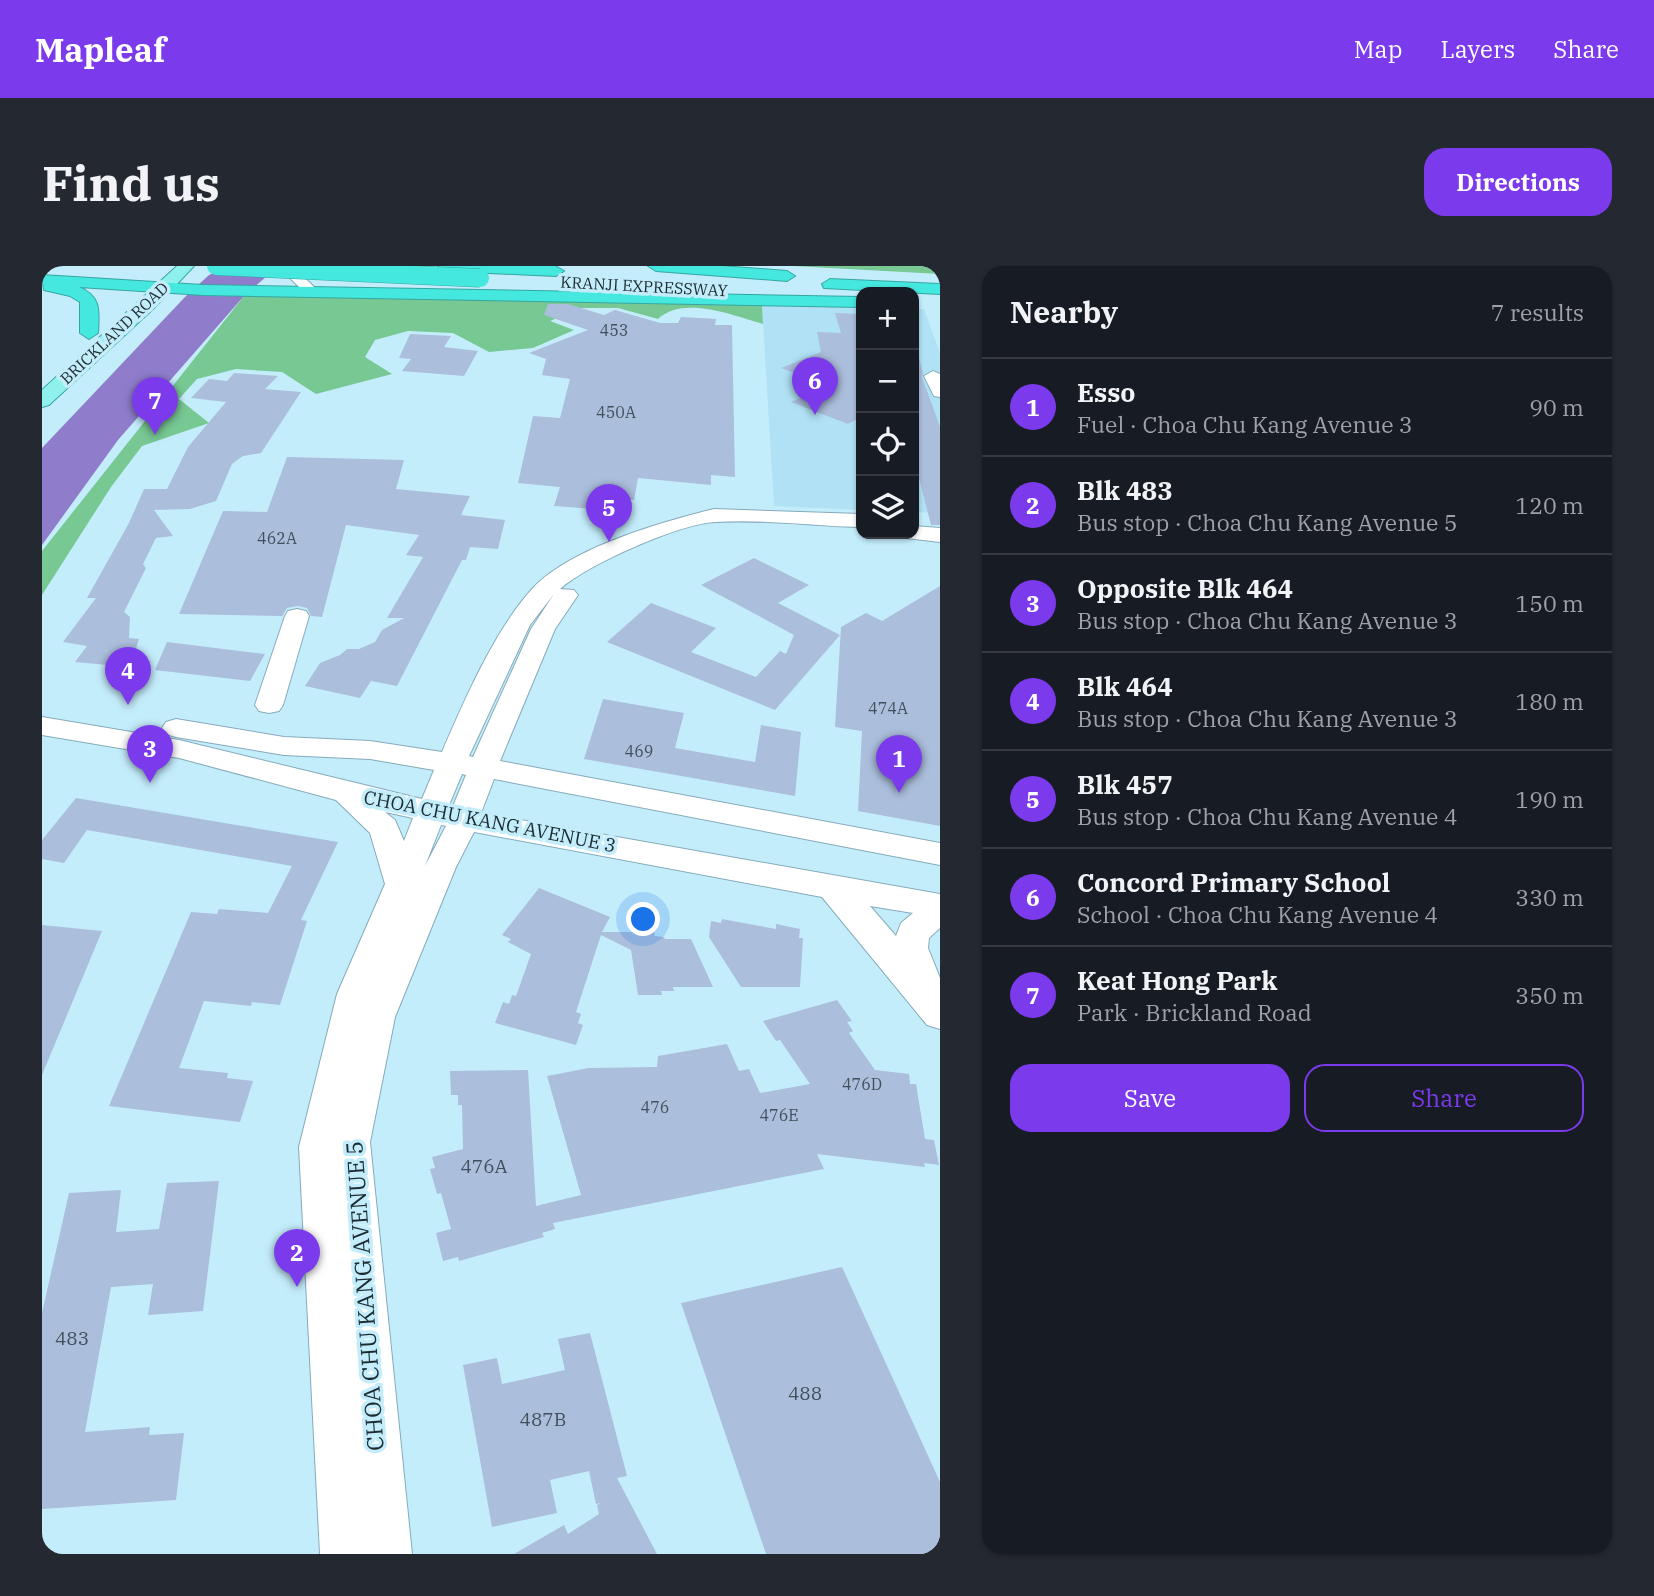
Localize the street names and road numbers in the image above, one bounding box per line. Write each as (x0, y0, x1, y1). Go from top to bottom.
street label: KRANJI EXPRESSWAY (560, 272, 728, 300)
street label: BRICKLAND ROAD (56, 278, 172, 388)
street label: CHOA CHU KANG AVENUE 3 (362, 785, 618, 857)
street label: CHOA CHU KANG AVENUE 5 (338, 1140, 390, 1452)

